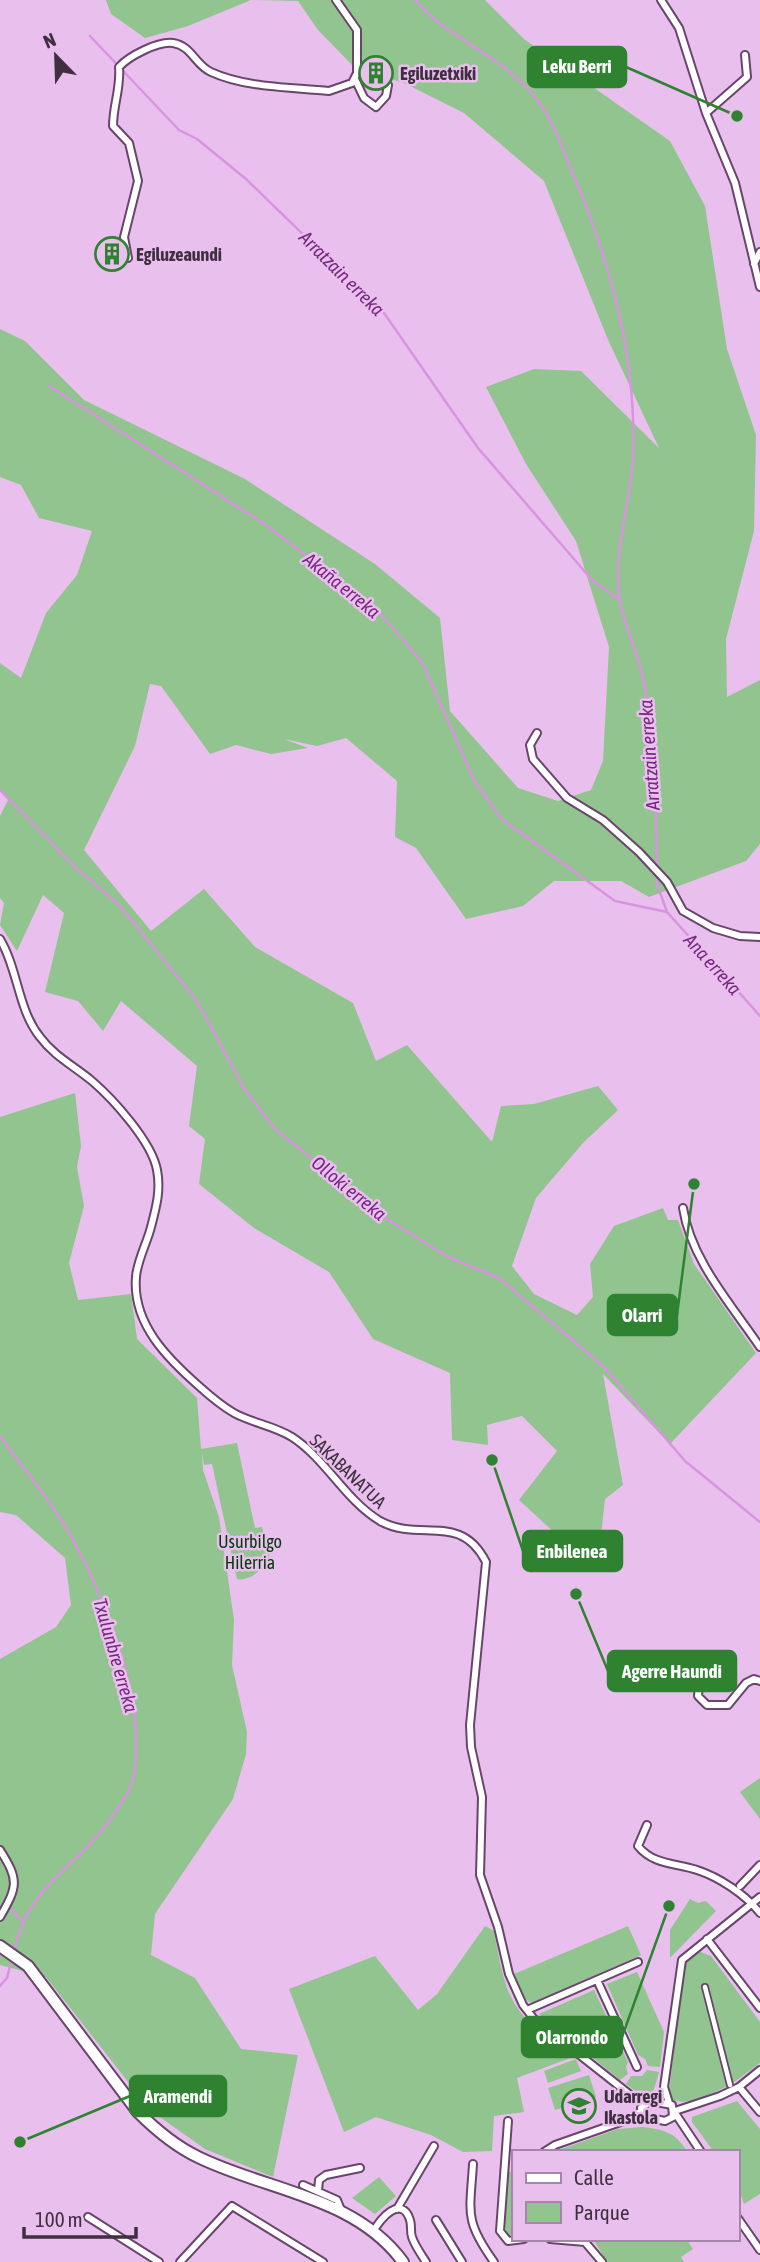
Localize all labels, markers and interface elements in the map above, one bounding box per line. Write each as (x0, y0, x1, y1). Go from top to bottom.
north arrow (21, 21, 91, 91)
text: N (40, 28, 59, 53)
callout: Leku Berri (528, 47, 626, 87)
building icon: Egiluzetxiki (357, 54, 395, 92)
text: Leku Berri (542, 55, 612, 77)
place label: Egiluzetxiki (400, 63, 476, 84)
water label: Arratzain erreka (294, 225, 389, 320)
building icon: Egiluzeaundi (93, 235, 131, 273)
place label: Egiluzeaundi (136, 244, 222, 265)
water label: Akaña erreka (299, 547, 385, 622)
water label: Arratzain erreka (634, 699, 664, 812)
water label: Ana erreka (679, 928, 746, 999)
water label: Olloki erreka (307, 1151, 391, 1225)
callout: Olarri (608, 1295, 677, 1335)
text: Olarri (622, 1304, 662, 1326)
street label: SAKABANATUA (306, 1430, 390, 1513)
park label: Usurbilgo Hilerria (218, 1531, 282, 1573)
callout: Enbilenea (523, 1531, 622, 1571)
text: Enbilenea (537, 1540, 608, 1562)
water label: Txulunbre erreka (89, 1596, 143, 1715)
callout: Agerre Haundi (608, 1651, 736, 1691)
text: Agerre Haundi (621, 1660, 722, 1682)
callout: Olarrondo (522, 2017, 622, 2057)
text: Olarrondo (536, 2026, 608, 2048)
callout: Aramendi (130, 2076, 226, 2116)
text: Aramendi (143, 2085, 212, 2107)
place label: Udarregi Ikastola (604, 2086, 662, 2128)
school or university icon: Udarregi Ikastola (560, 2087, 598, 2125)
legend (512, 2150, 739, 2241)
text: Calle (574, 2165, 614, 2189)
scale bar (24, 2196, 136, 2240)
text: Parque (574, 2200, 629, 2224)
text: 100 m (35, 2207, 83, 2231)

